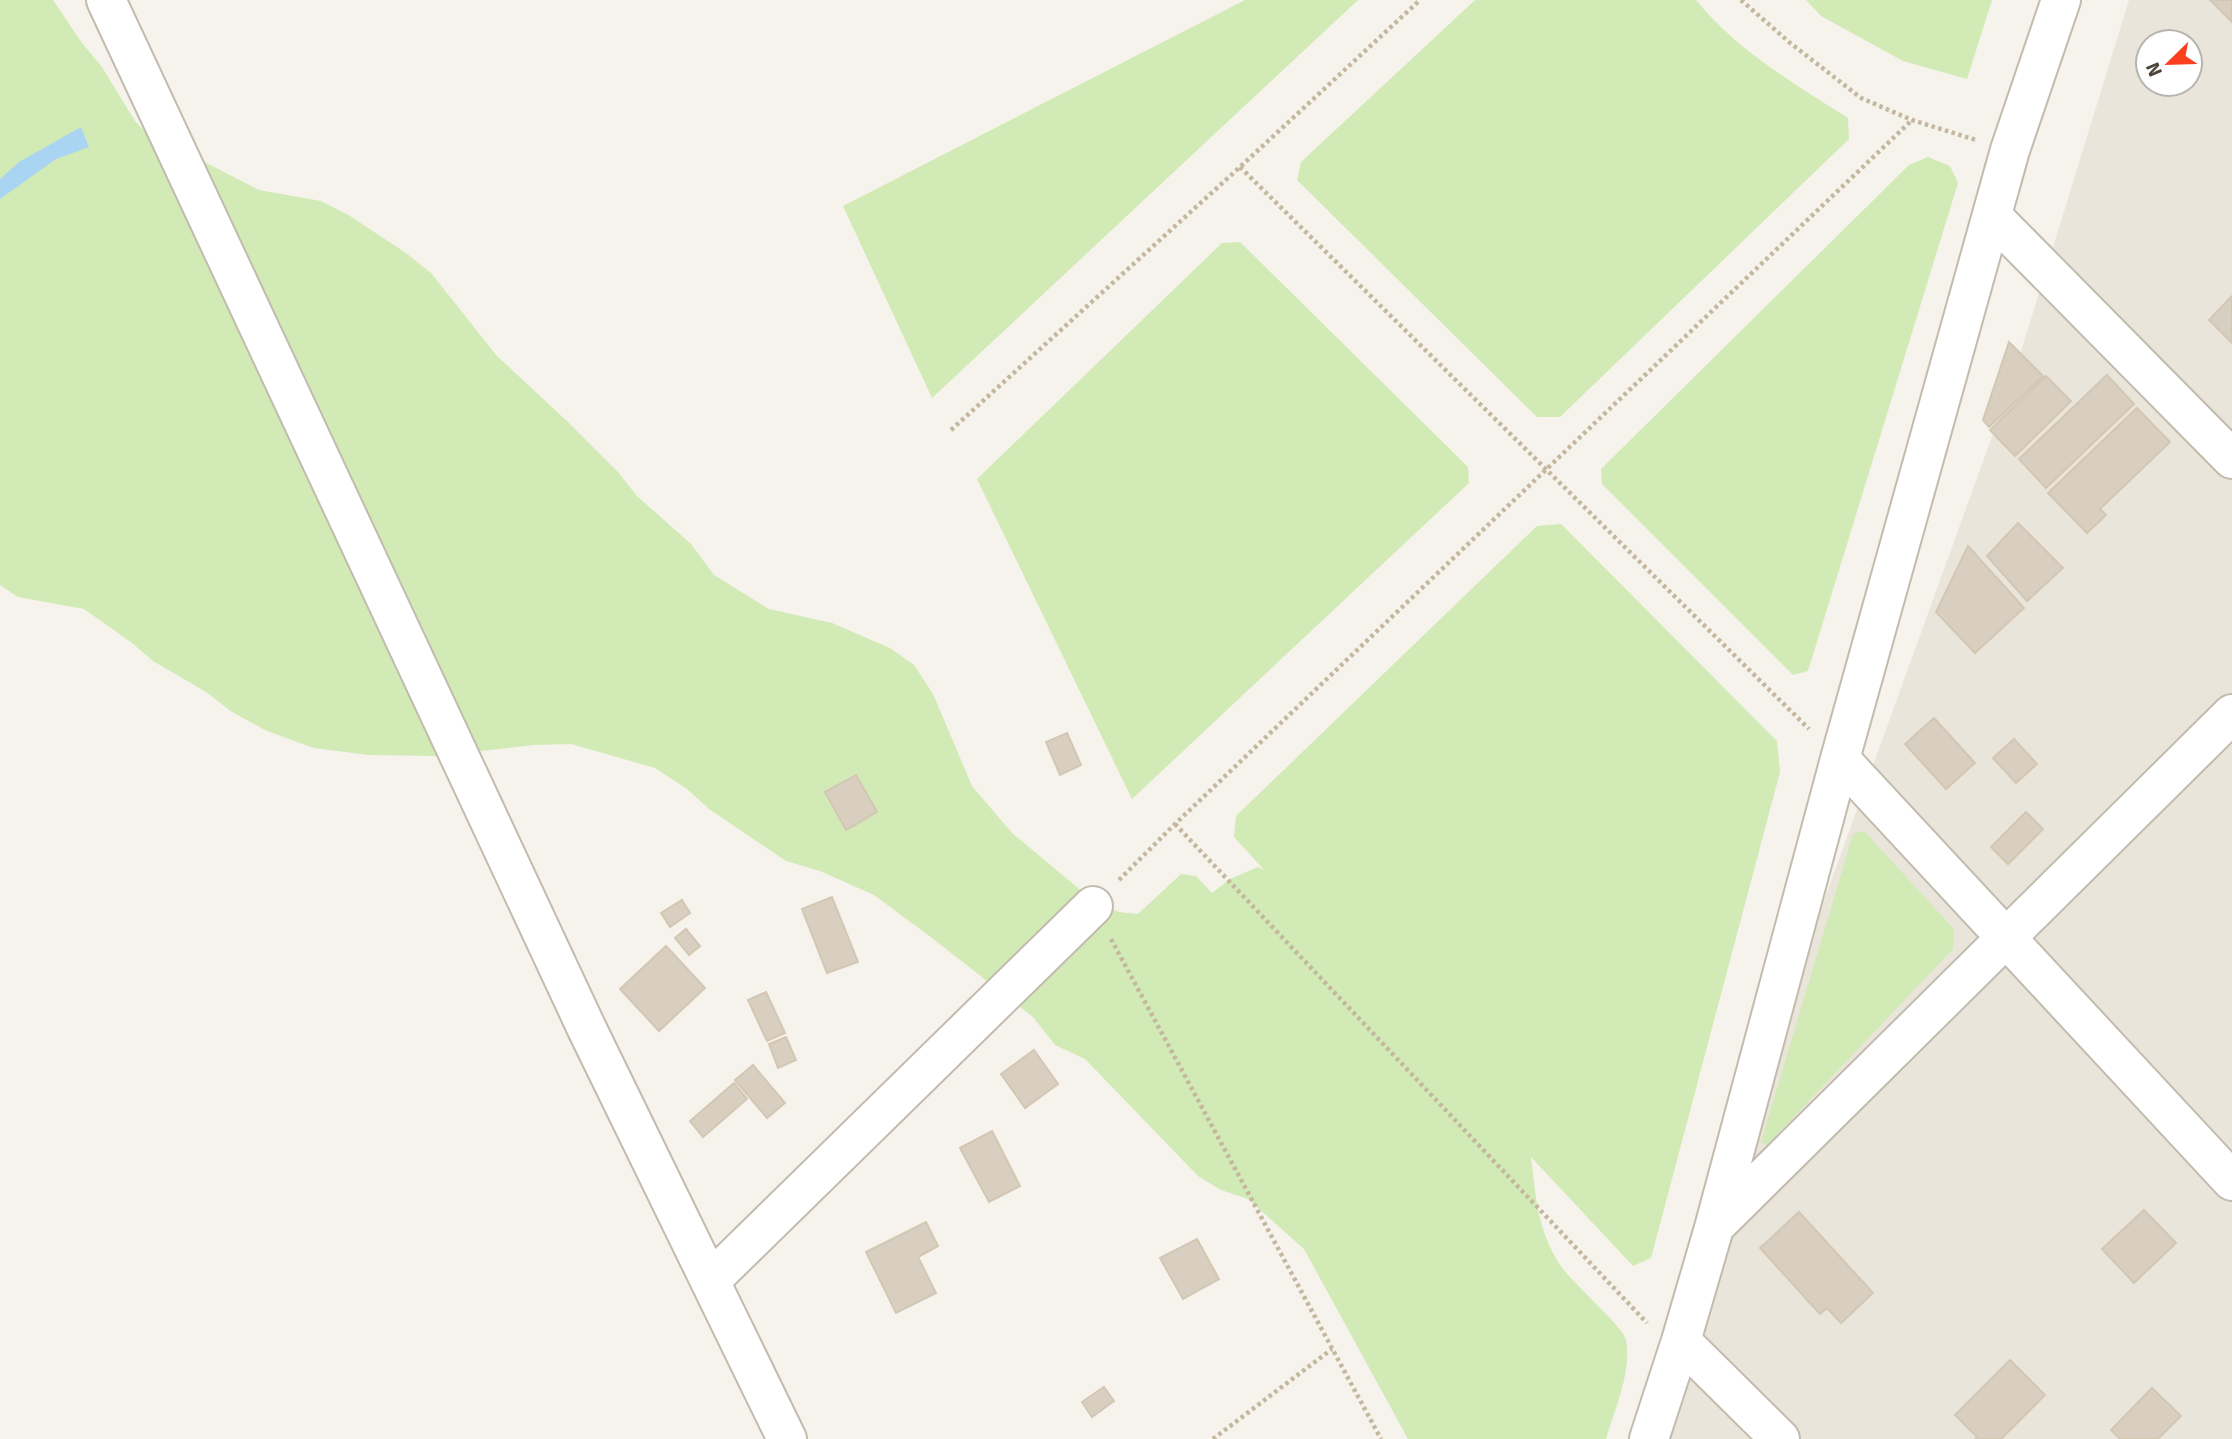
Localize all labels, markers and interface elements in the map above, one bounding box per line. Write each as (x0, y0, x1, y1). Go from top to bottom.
north arrow (2134, 28, 2204, 98)
text: N (2141, 58, 2168, 80)

